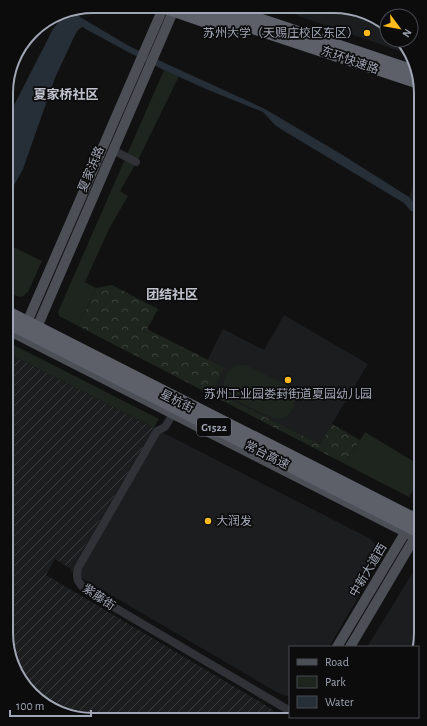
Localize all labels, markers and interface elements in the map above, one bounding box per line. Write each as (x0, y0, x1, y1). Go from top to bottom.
north arrow (379, 8, 419, 48)
place label: 苏州大学（天赐庄校区东区） (203, 26, 359, 39)
text: N (400, 27, 414, 39)
marker: 苏州大学（天赐庄校区东区） (362, 28, 372, 38)
street label: 东环快速路 (320, 44, 381, 75)
district label: 夏家桥社区 (33, 87, 99, 102)
street label: 夏家浜路 (75, 144, 106, 193)
district label: 团结社区 (146, 287, 198, 302)
marker: 苏州工业园娄葑街道夏园幼儿园 (283, 375, 293, 385)
street label: 星杭街 (158, 387, 196, 415)
place label: 苏州工业园娄葑街道夏园幼儿园 (204, 387, 372, 400)
road number: G1522 (197, 418, 231, 436)
street label: 常台高速 (243, 438, 292, 471)
place label: 大润发 (216, 514, 252, 527)
marker: 大润发 (203, 516, 213, 526)
street label: 中新大道西 (347, 541, 389, 599)
street label: 紫藤街 (81, 581, 118, 612)
legend (289, 646, 419, 718)
text: Road (325, 656, 349, 668)
text: Park (325, 676, 346, 688)
scale bar (10, 692, 91, 718)
text: Water (325, 696, 354, 708)
text: 100 m (16, 700, 44, 712)

